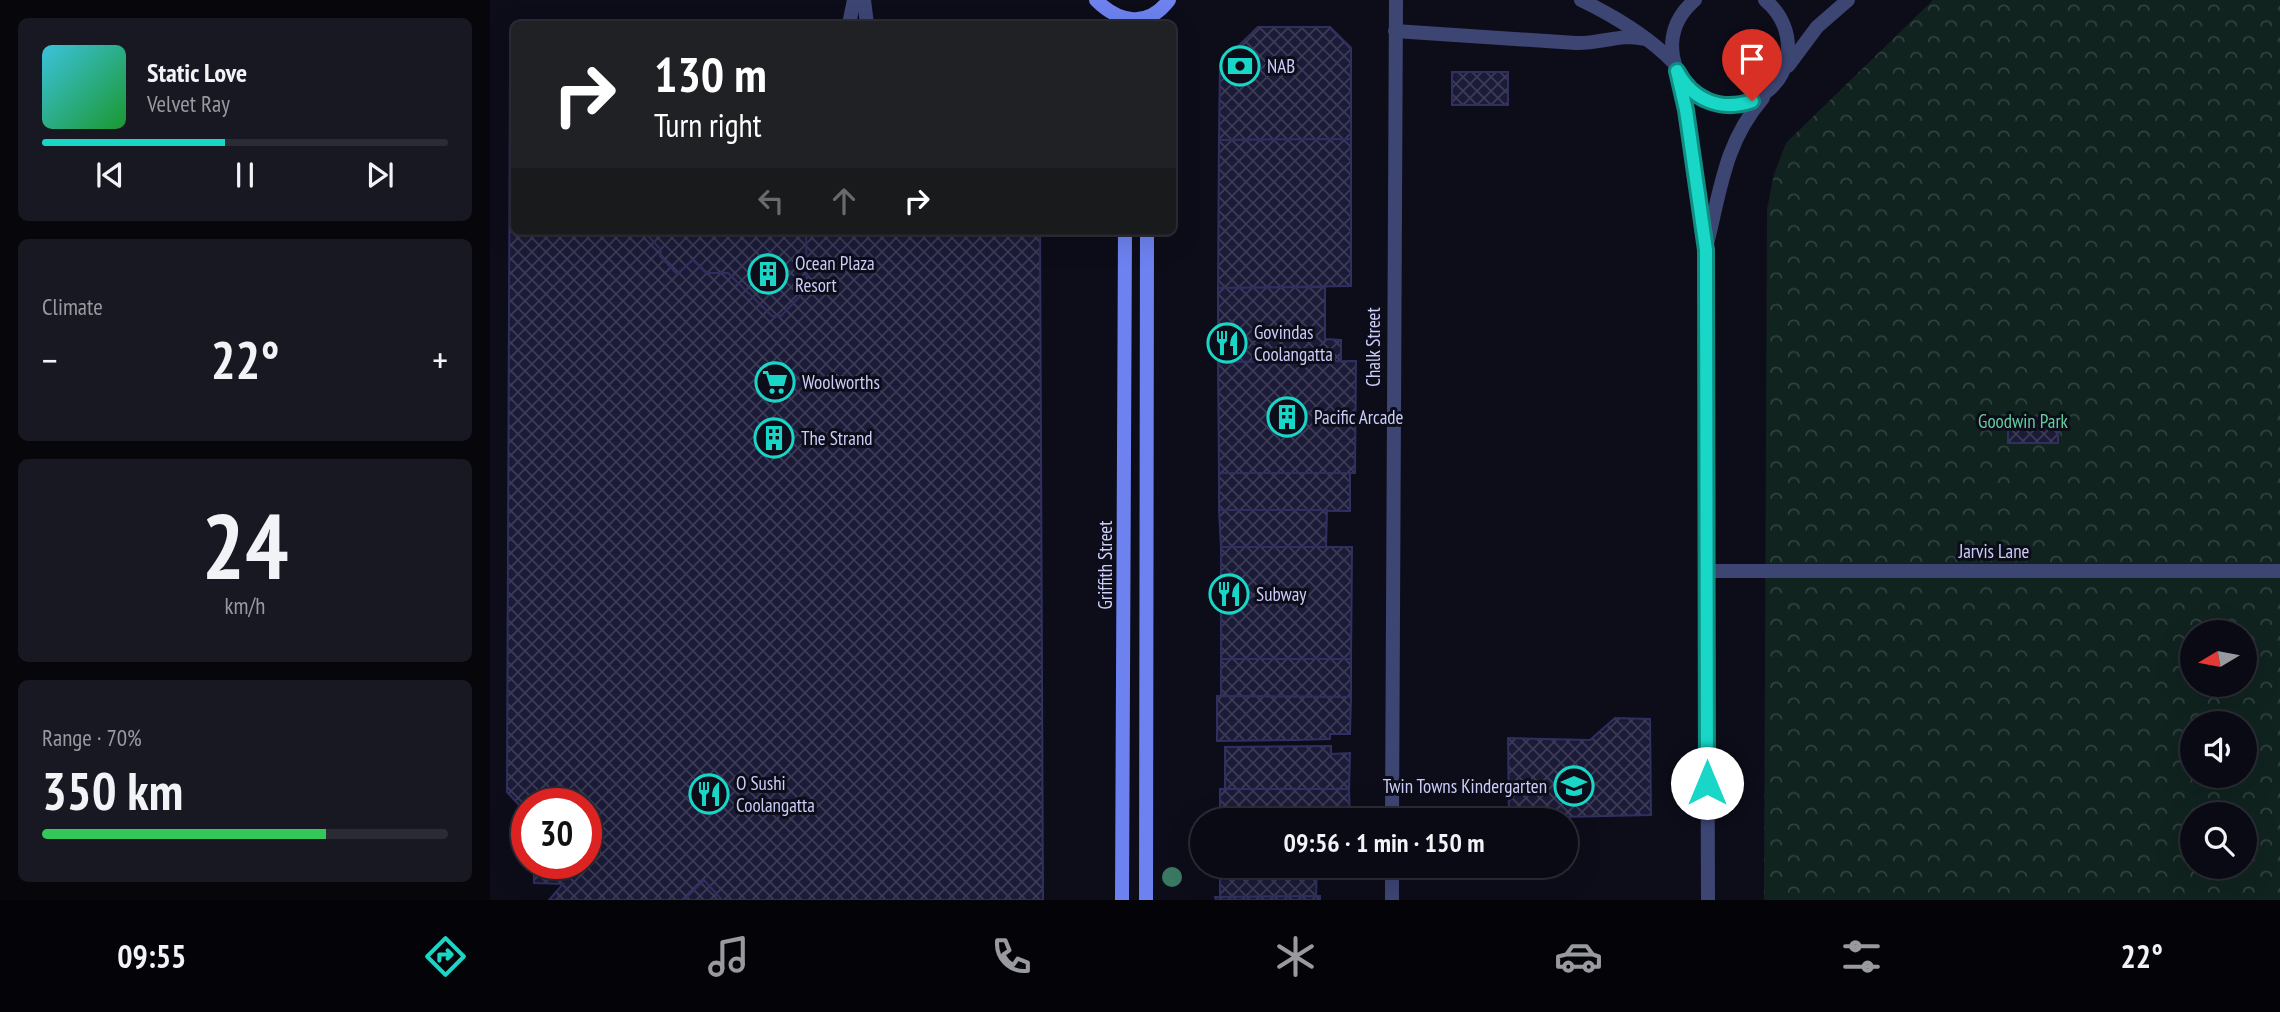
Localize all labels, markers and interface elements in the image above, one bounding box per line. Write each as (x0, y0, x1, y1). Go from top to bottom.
pin (1722, 29, 1782, 101)
icon: arrive (1733, 40, 1771, 78)
text: 130 m (654, 42, 767, 106)
bank icon: NAB (1219, 45, 1261, 87)
icon: right (539, 49, 630, 140)
place label: NAB (1267, 54, 1295, 78)
text: Static Love (147, 56, 247, 89)
text: Velvet Ray (147, 89, 230, 118)
text: Turn right (654, 104, 762, 146)
icon: previous (91, 156, 129, 194)
icon: pause (226, 156, 264, 194)
icon: next (361, 156, 399, 194)
icon: left (752, 182, 790, 220)
icon: ahead (825, 182, 863, 220)
icon: right (898, 182, 936, 220)
place label: Ocean Plaza Resort (795, 251, 875, 297)
building icon: Ocean Plaza Resort (747, 253, 789, 295)
text: Climate (42, 292, 103, 321)
street label: Chalk Street (1361, 307, 1385, 387)
place label: Govindas Coolangatta (1254, 320, 1333, 366)
restaurant icon: Govindas Coolangatta (1206, 322, 1248, 364)
text: 22° (211, 326, 279, 393)
text: − (42, 335, 58, 384)
text: + (432, 335, 448, 384)
supermarket icon: Woolworths (754, 361, 796, 403)
place label: Woolworths (802, 370, 880, 394)
building icon: Pacific Arcade (1266, 396, 1308, 438)
place label: Pacific Arcade (1314, 405, 1404, 429)
park label: Goodwin Park (1978, 409, 2069, 433)
building icon: The Strand (753, 417, 795, 459)
place label: The Strand (801, 426, 872, 450)
text: 24 (202, 486, 289, 604)
street label: Griffith Street (1093, 520, 1117, 609)
street label: Jarvis Lane (1958, 539, 2030, 563)
restaurant icon: Subway (1208, 573, 1250, 615)
place label: Subway (1256, 582, 1307, 606)
text: km/h (225, 591, 265, 620)
north arrow (2180, 620, 2258, 696)
map controls (2180, 620, 2257, 879)
button: sound (2180, 711, 2257, 788)
text: Range · 70% (42, 723, 142, 752)
position arrow (1670, 746, 1744, 820)
text: 350 km (42, 757, 183, 824)
school or university icon: Twin Towns Kindergarten (1553, 765, 1595, 807)
place label: O Sushi Coolangatta (736, 771, 815, 817)
restaurant icon: O Sushi Coolangatta (688, 773, 730, 815)
place label: Twin Towns Kindergarten (1383, 774, 1547, 798)
speed limit sign: 30 (511, 788, 602, 879)
button: search (2180, 802, 2257, 879)
text: 09:56 · 1 min · 150 m (1284, 826, 1484, 859)
icon: directions (421, 932, 470, 981)
icon: music (704, 932, 753, 981)
icon: phone (987, 932, 1036, 981)
icon: climate (1271, 932, 1320, 981)
icon: car (1554, 932, 1603, 981)
icon: filters (1837, 932, 1886, 981)
text: 09:55 (117, 935, 186, 977)
text: 22° (2121, 935, 2163, 977)

